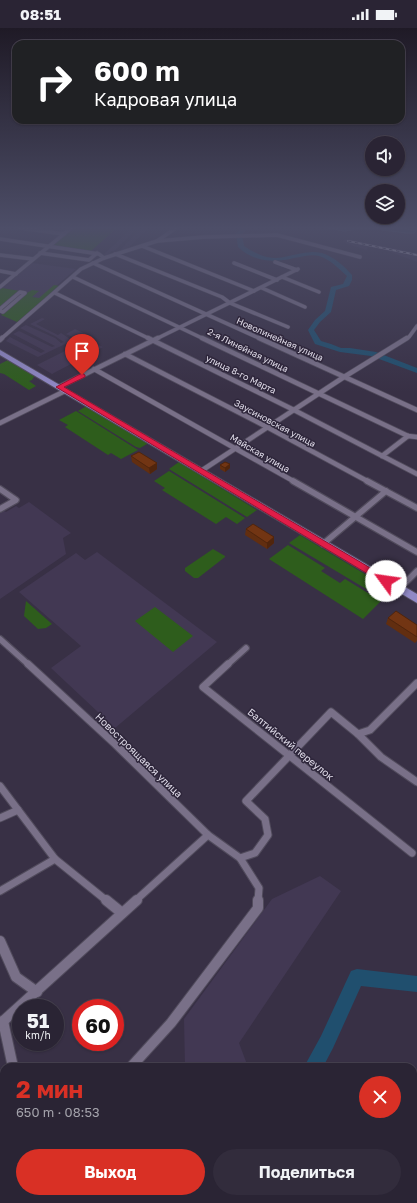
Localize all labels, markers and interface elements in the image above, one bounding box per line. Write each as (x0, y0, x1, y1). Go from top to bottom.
text: 08:51 (20, 5, 61, 23)
text: 600 m (94, 54, 180, 87)
icon: right (28, 56, 80, 108)
text: Кадровая улица (94, 88, 237, 110)
map controls (365, 136, 405, 224)
button: sound (365, 136, 405, 176)
button: layers (365, 184, 405, 224)
street label: Новолинейная улица (235, 315, 325, 363)
street label: 2-я Линейная улица (206, 326, 290, 374)
pin (65, 334, 99, 375)
icon: arrive (71, 340, 93, 362)
street label: улица 8-го Марта (204, 352, 278, 396)
street label: Заусиновская улица (232, 397, 318, 449)
street label: Майская улица (228, 431, 292, 475)
position arrow (365, 560, 407, 602)
street label: Балтийский переулок (245, 705, 337, 783)
street label: Новостроящаяся улица (93, 710, 185, 800)
speed limit sign: 60 (72, 999, 124, 1051)
text: 51 (27, 1008, 49, 1032)
text: km/h (25, 1029, 51, 1041)
text: 2 мин (16, 1074, 83, 1103)
button: close (359, 1076, 401, 1118)
text: 650 m · 08:53 (16, 1104, 100, 1120)
button: Выход (16, 1149, 205, 1195)
button: Поделиться (213, 1149, 401, 1195)

